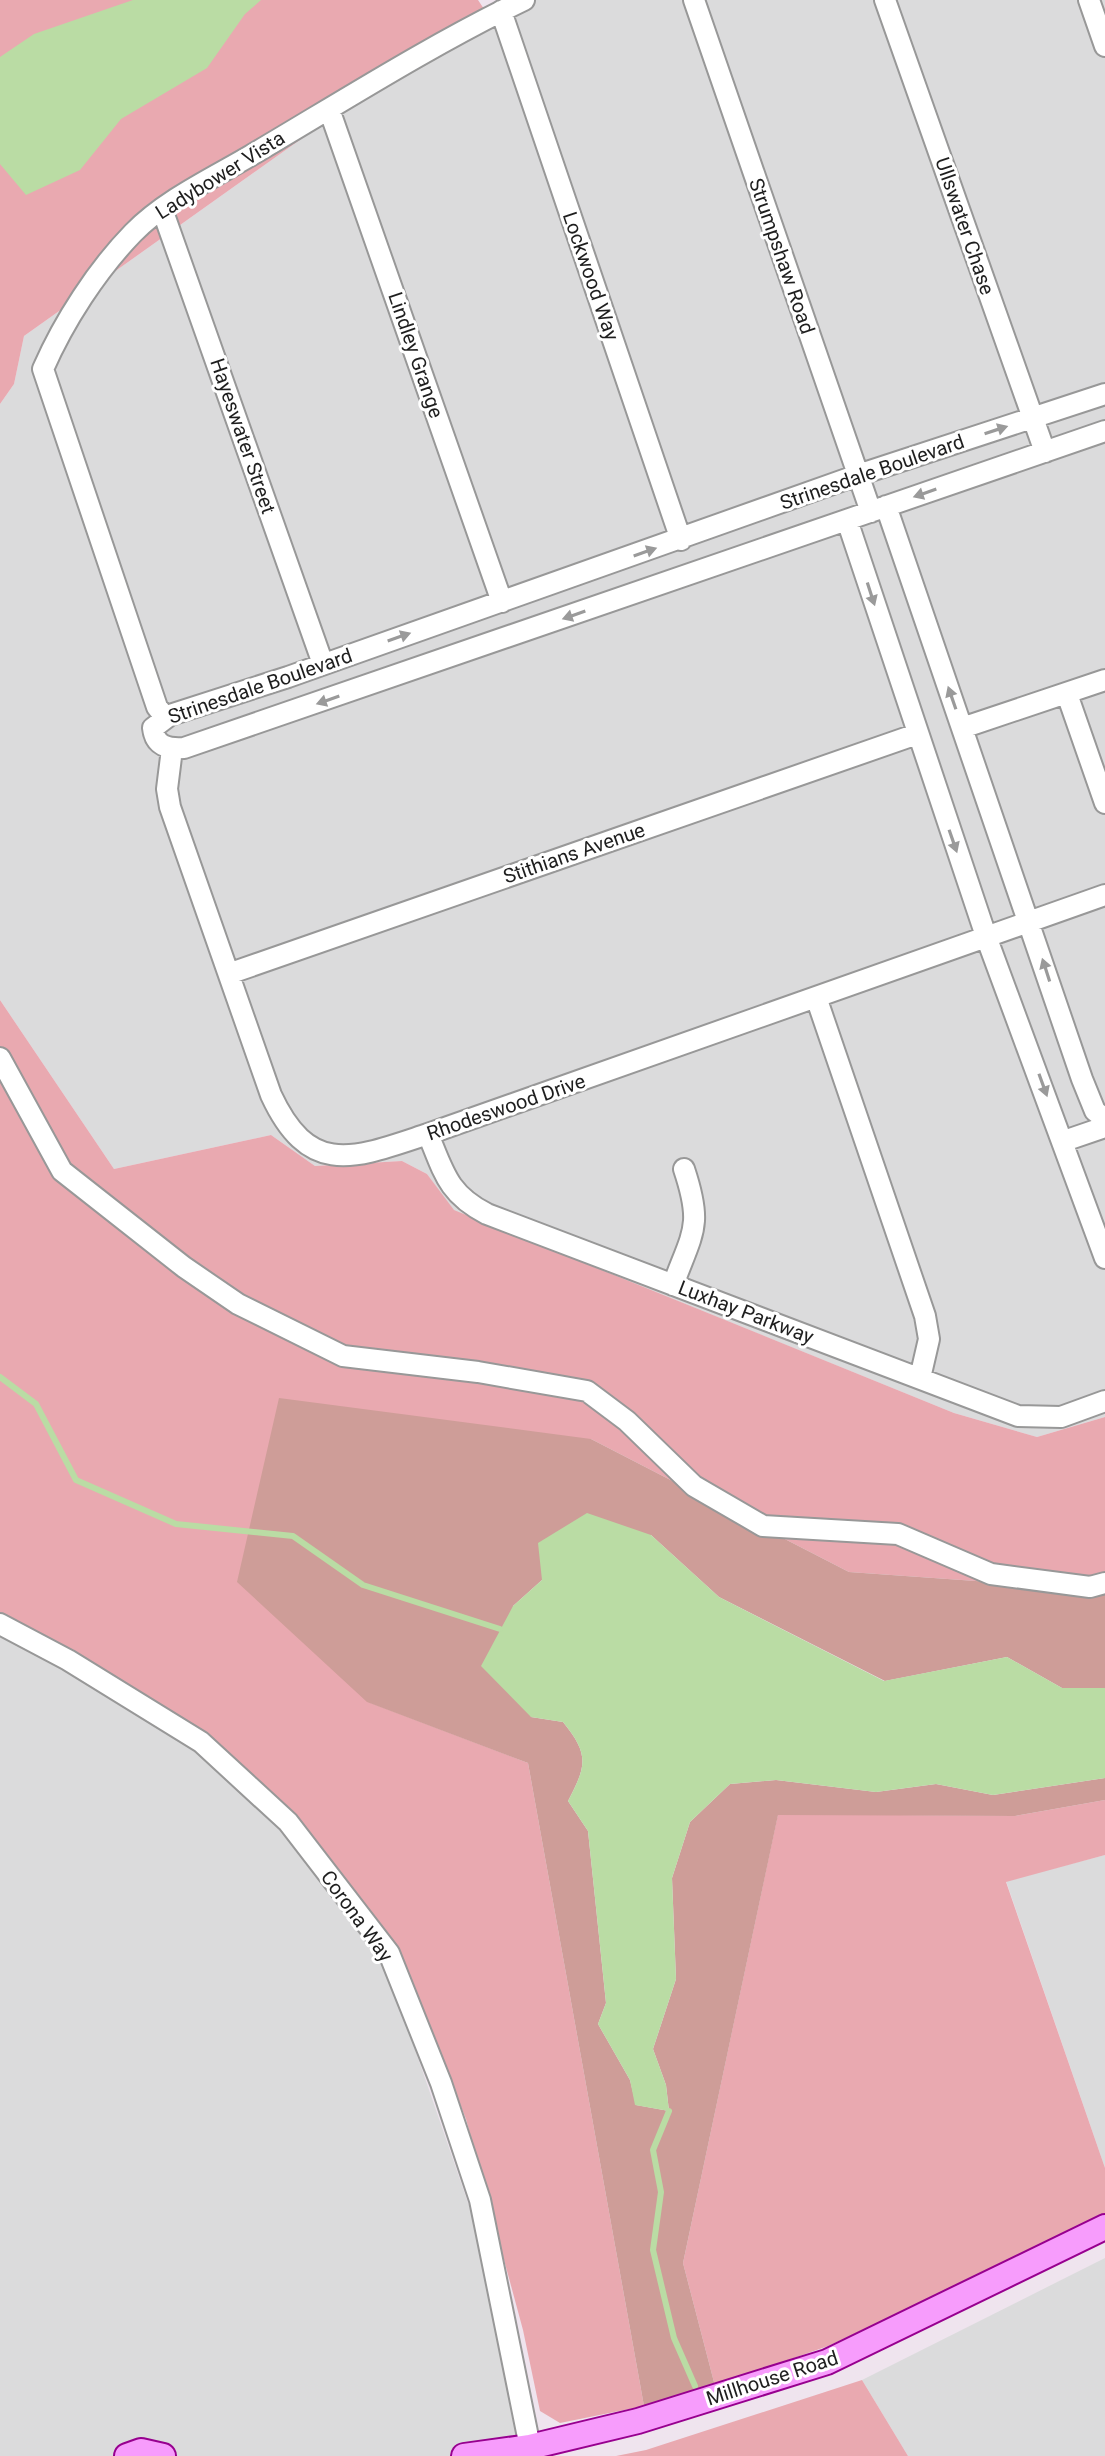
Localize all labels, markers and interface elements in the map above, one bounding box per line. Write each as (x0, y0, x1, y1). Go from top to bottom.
street label: Ladybower Vista (151, 126, 289, 224)
street label: Ullswater Chase (930, 154, 1000, 298)
street label: Strumpshaw Road (744, 175, 820, 337)
street label: Lockwood Way (558, 209, 624, 344)
street label: Lindley Grange (383, 289, 449, 421)
street label: Hayeswater Street (205, 355, 281, 517)
one-way arrow (985, 423, 1009, 435)
street label: Strinesdale Boulevard (777, 429, 967, 515)
one-way arrow (913, 487, 937, 499)
one-way arrow (633, 546, 657, 558)
one-way arrow (866, 582, 878, 606)
one-way arrow (562, 609, 586, 621)
one-way arrow (388, 631, 412, 643)
street label: Strinesdale Boulevard (165, 643, 355, 729)
one-way arrow (945, 685, 958, 709)
one-way arrow (316, 694, 340, 706)
street label: Stithians Avenue (500, 818, 648, 888)
one-way arrow (948, 829, 960, 853)
one-way arrow (1039, 958, 1051, 982)
street label: Rhodeswood Drive (424, 1069, 588, 1145)
one-way arrow (1037, 1073, 1050, 1097)
street label: Luxhay Parkway (675, 1275, 818, 1349)
street label: Corona Way (316, 1866, 398, 1967)
street label: Millhouse Road (703, 2345, 841, 2411)

